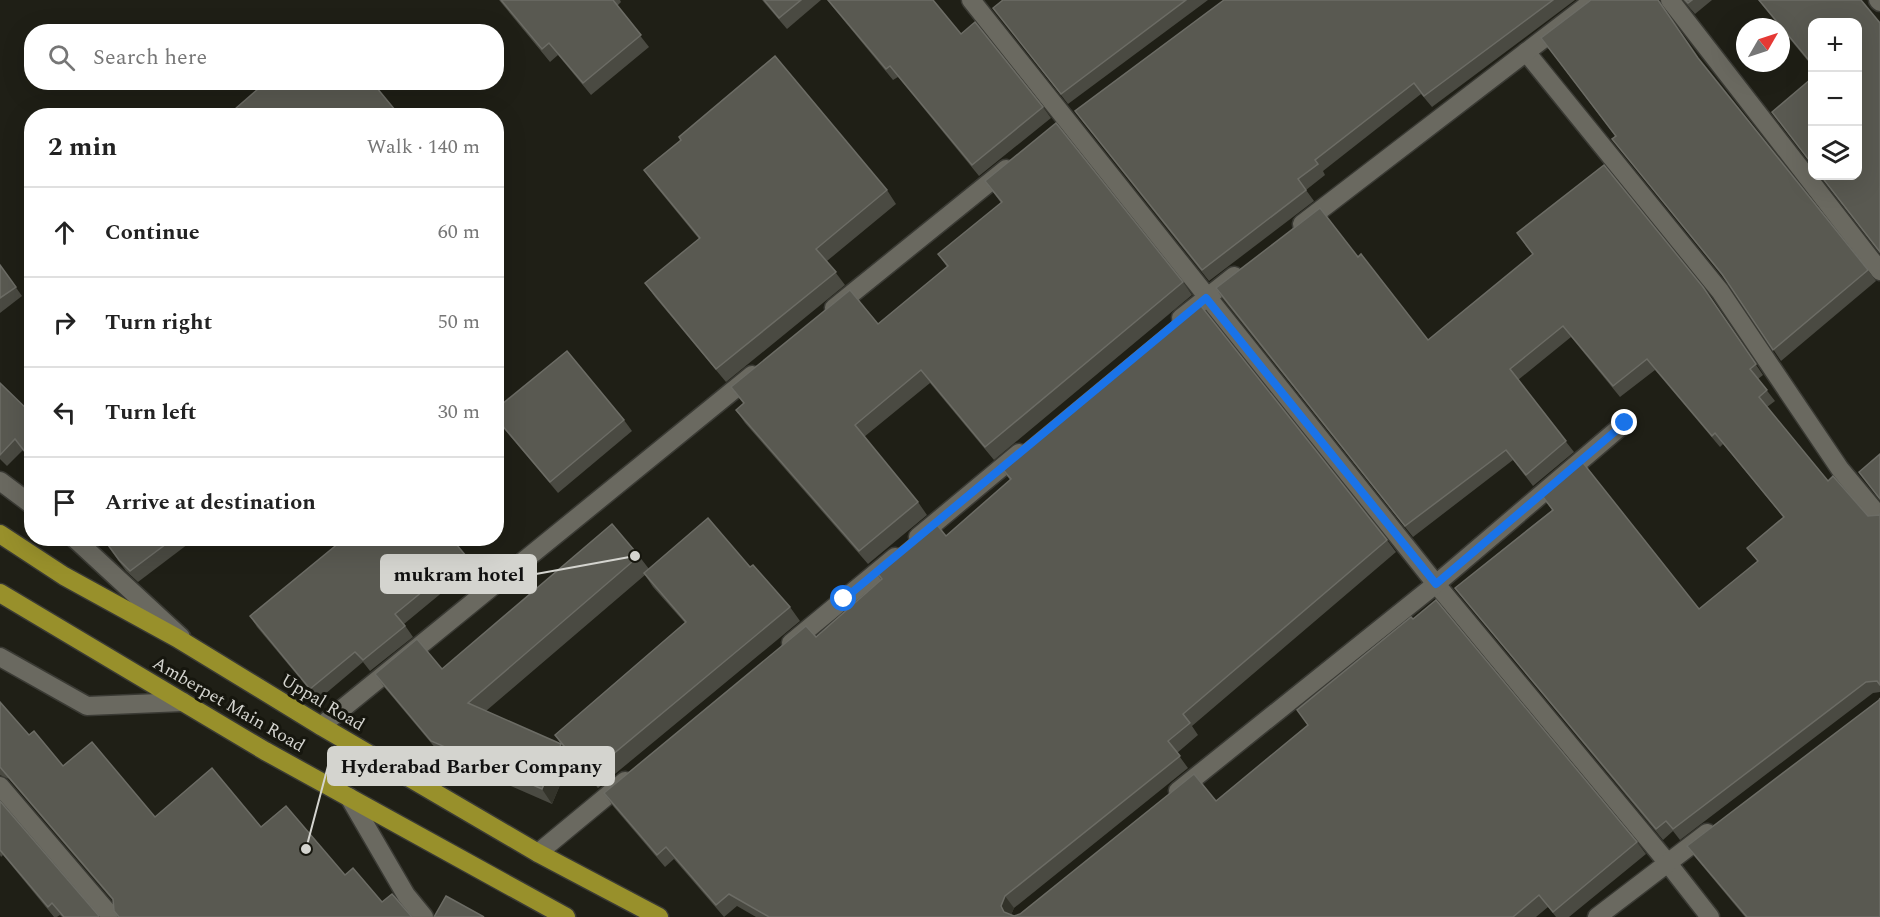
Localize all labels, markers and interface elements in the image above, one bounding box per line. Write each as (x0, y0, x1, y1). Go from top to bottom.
north arrow (1736, 18, 1790, 72)
map controls (1808, 18, 1862, 180)
button: + (1808, 18, 1862, 72)
search box (24, 24, 504, 90)
icon: search (45, 41, 78, 74)
text: Search here (93, 41, 207, 74)
button: − (1808, 72, 1862, 126)
button: layers (1808, 126, 1862, 180)
text: 2 min (48, 127, 117, 167)
text: Walk · 140 m (367, 132, 480, 162)
icon: ahead (48, 216, 81, 249)
text: Continue (105, 216, 200, 249)
text: 60 m (438, 217, 480, 247)
icon: right (48, 306, 81, 339)
text: Turn right (105, 306, 212, 339)
text: 50 m (438, 307, 480, 337)
icon: left (48, 396, 81, 429)
text: Turn left (105, 396, 197, 429)
text: 30 m (438, 397, 480, 427)
route end (1611, 409, 1637, 435)
icon: arrive (48, 486, 81, 519)
text: Arrive at destination (105, 486, 316, 519)
callout: mukram hotel (381, 555, 536, 593)
text: mukram hotel (393, 560, 525, 590)
route start (830, 585, 856, 611)
street label: Amberpet Main Road (148, 650, 310, 759)
street label: Uppal Road (276, 667, 370, 738)
callout: Hyderabad Barber Company (328, 747, 614, 785)
text: Hyderabad Barber Company (340, 752, 603, 782)

